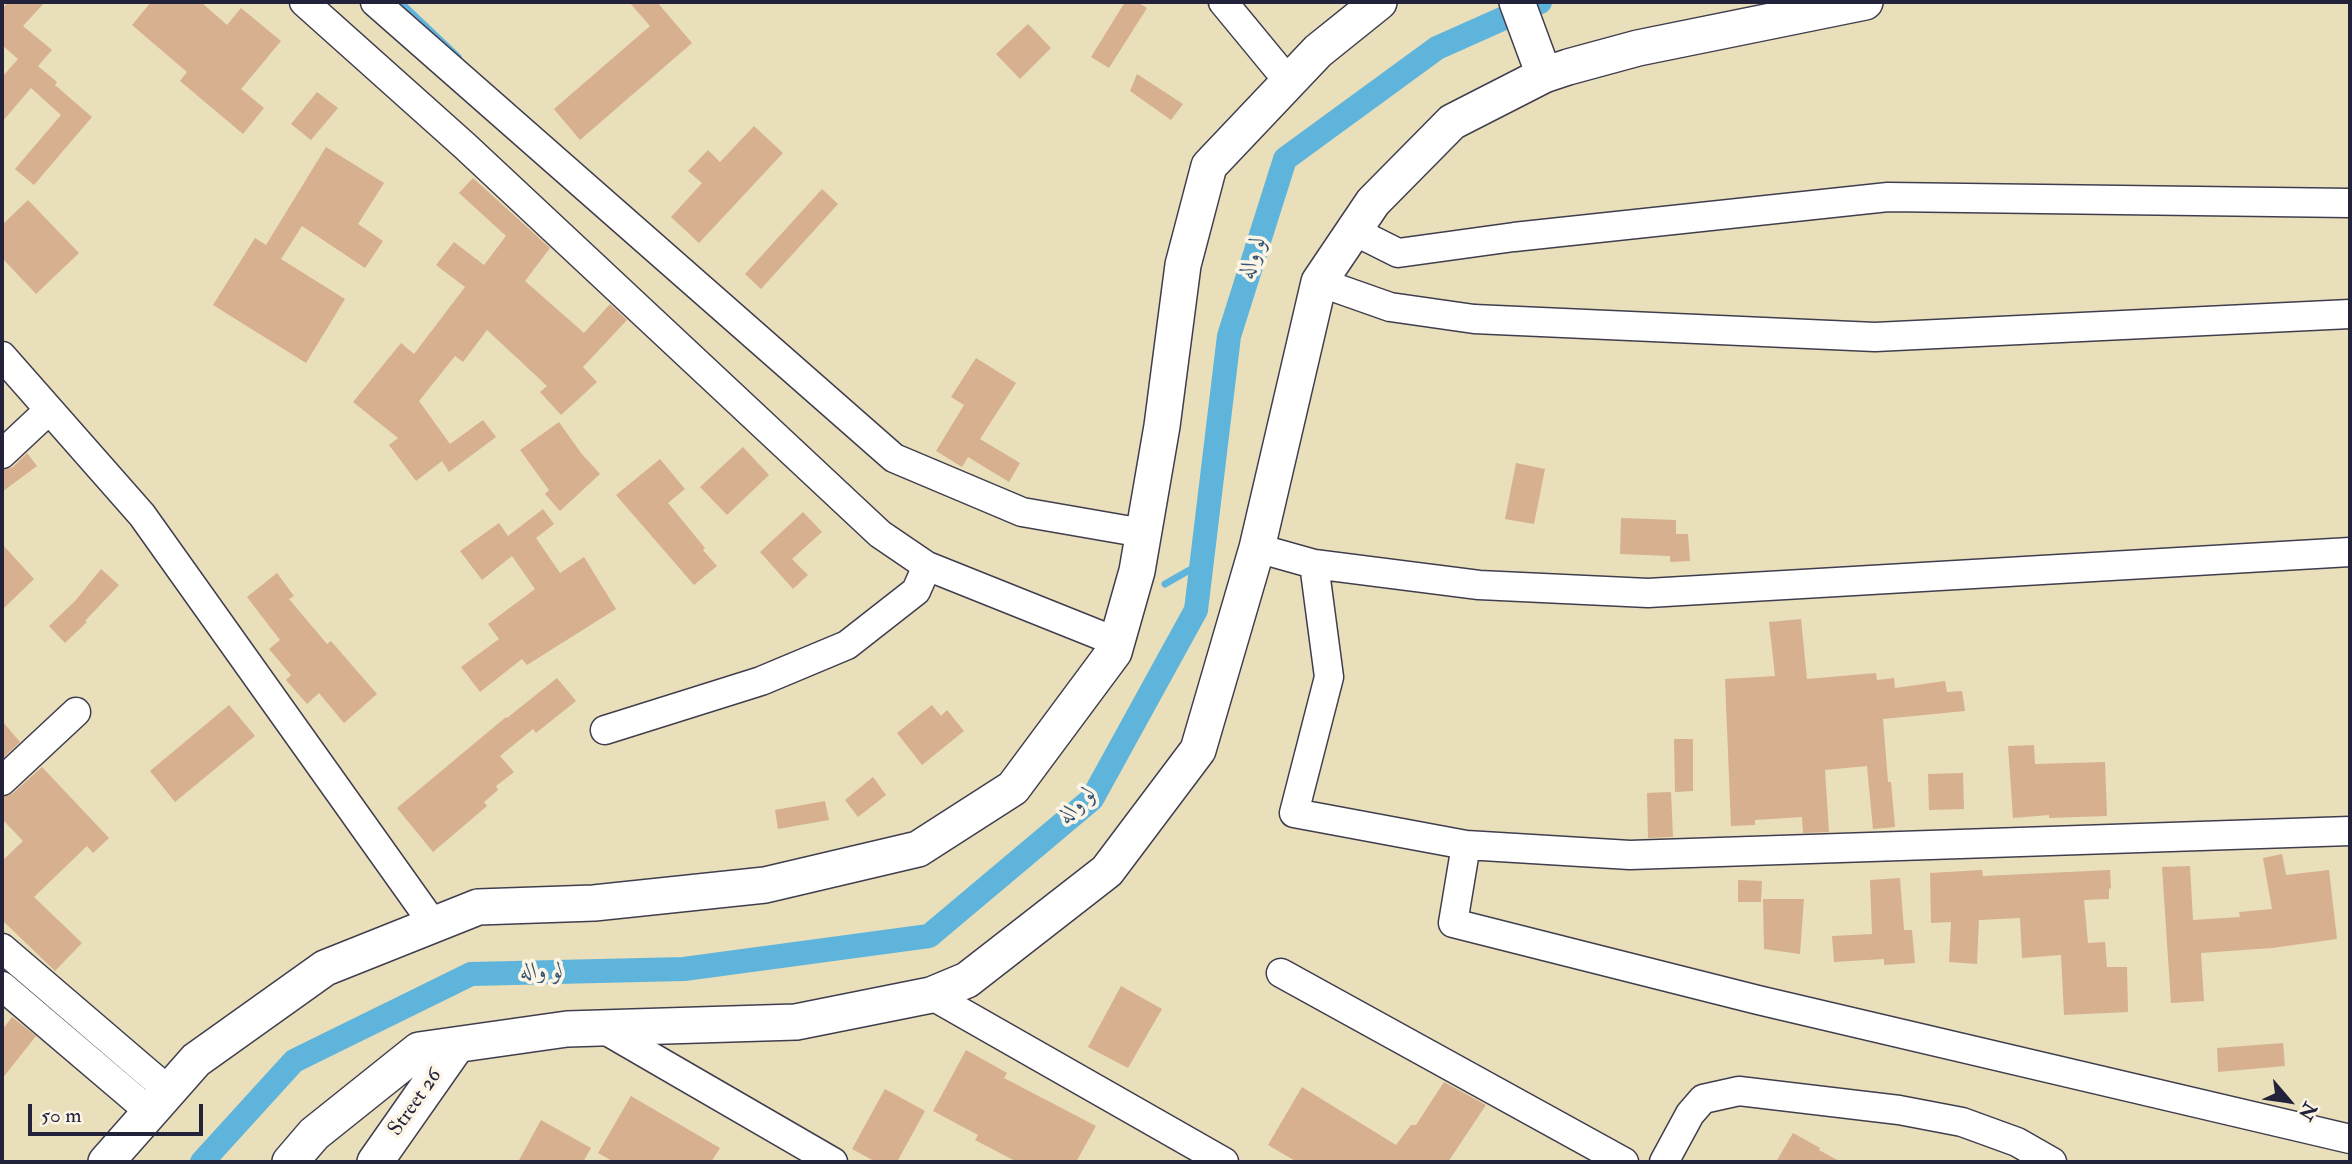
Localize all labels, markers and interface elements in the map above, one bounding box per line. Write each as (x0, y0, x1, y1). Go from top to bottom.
water label: لو واله (1234, 233, 1274, 283)
water label: لو واله (1053, 781, 1103, 831)
water label: لو واله (520, 959, 564, 987)
street label: Street 26 (384, 1065, 448, 1141)
north arrow (2254, 1066, 2324, 1136)
scale bar (32, 1090, 206, 1134)
text: N (2293, 1098, 2322, 1124)
text: 50 m (41, 1102, 82, 1129)

